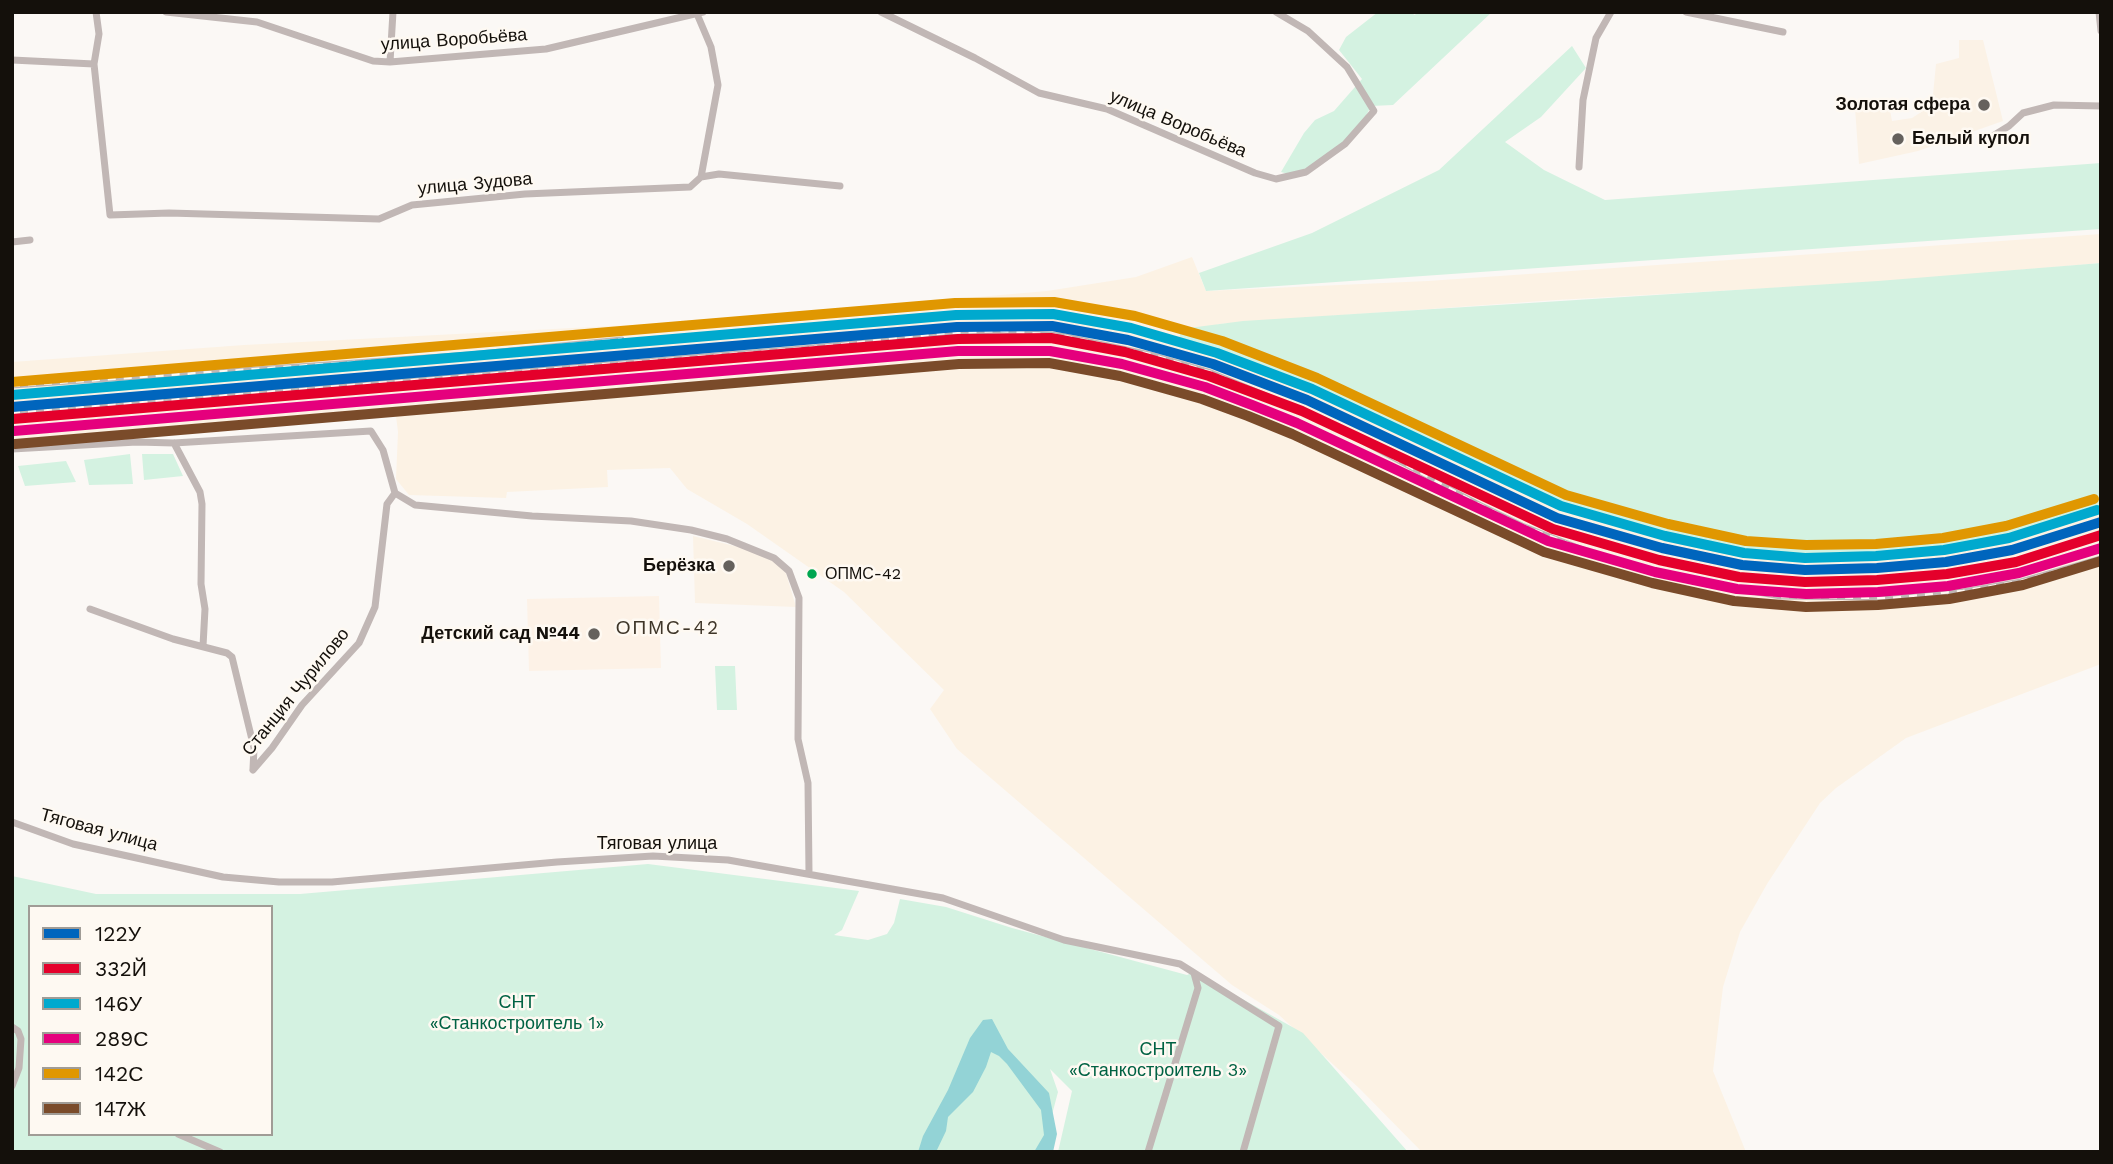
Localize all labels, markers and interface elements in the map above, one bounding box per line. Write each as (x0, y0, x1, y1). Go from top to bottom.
street label: улица Воробьёва (380, 24, 528, 56)
street label: улица Воробьёва (1106, 85, 1250, 163)
place label: Золотая сфера (1835, 94, 1970, 116)
marker: Золотая сфера (1976, 97, 1992, 113)
place label: Белый купол (1912, 128, 2030, 150)
marker: Белый купол (1890, 131, 1906, 147)
street label: улица Зудова (417, 168, 533, 200)
place label: Берёзка (643, 555, 715, 577)
marker: Берёзка (721, 558, 737, 574)
place label: ОПМС-42 (825, 564, 901, 584)
marker: ОПМС-42 (805, 567, 819, 581)
district label: ОПМС-42 (617, 617, 719, 639)
place label: Детский сад №44 (421, 623, 580, 645)
street label: Станция Чурилово (238, 624, 354, 760)
marker: Детский сад №44 (586, 626, 602, 642)
street label: Тяговая улица (38, 804, 160, 856)
street label: Тяговая улица (597, 833, 717, 855)
legend (28, 905, 273, 1136)
text: 122У (95, 921, 141, 946)
text: 332Й (95, 956, 147, 981)
text: 146У (95, 991, 142, 1016)
park label: СНТ «Станкостроитель 1» (430, 992, 604, 1034)
text: 289С (95, 1026, 148, 1051)
park label: СНТ «Станкостроитель 3» (1069, 1039, 1247, 1082)
text: 142С (95, 1061, 143, 1086)
text: 147Ж (95, 1096, 146, 1121)

